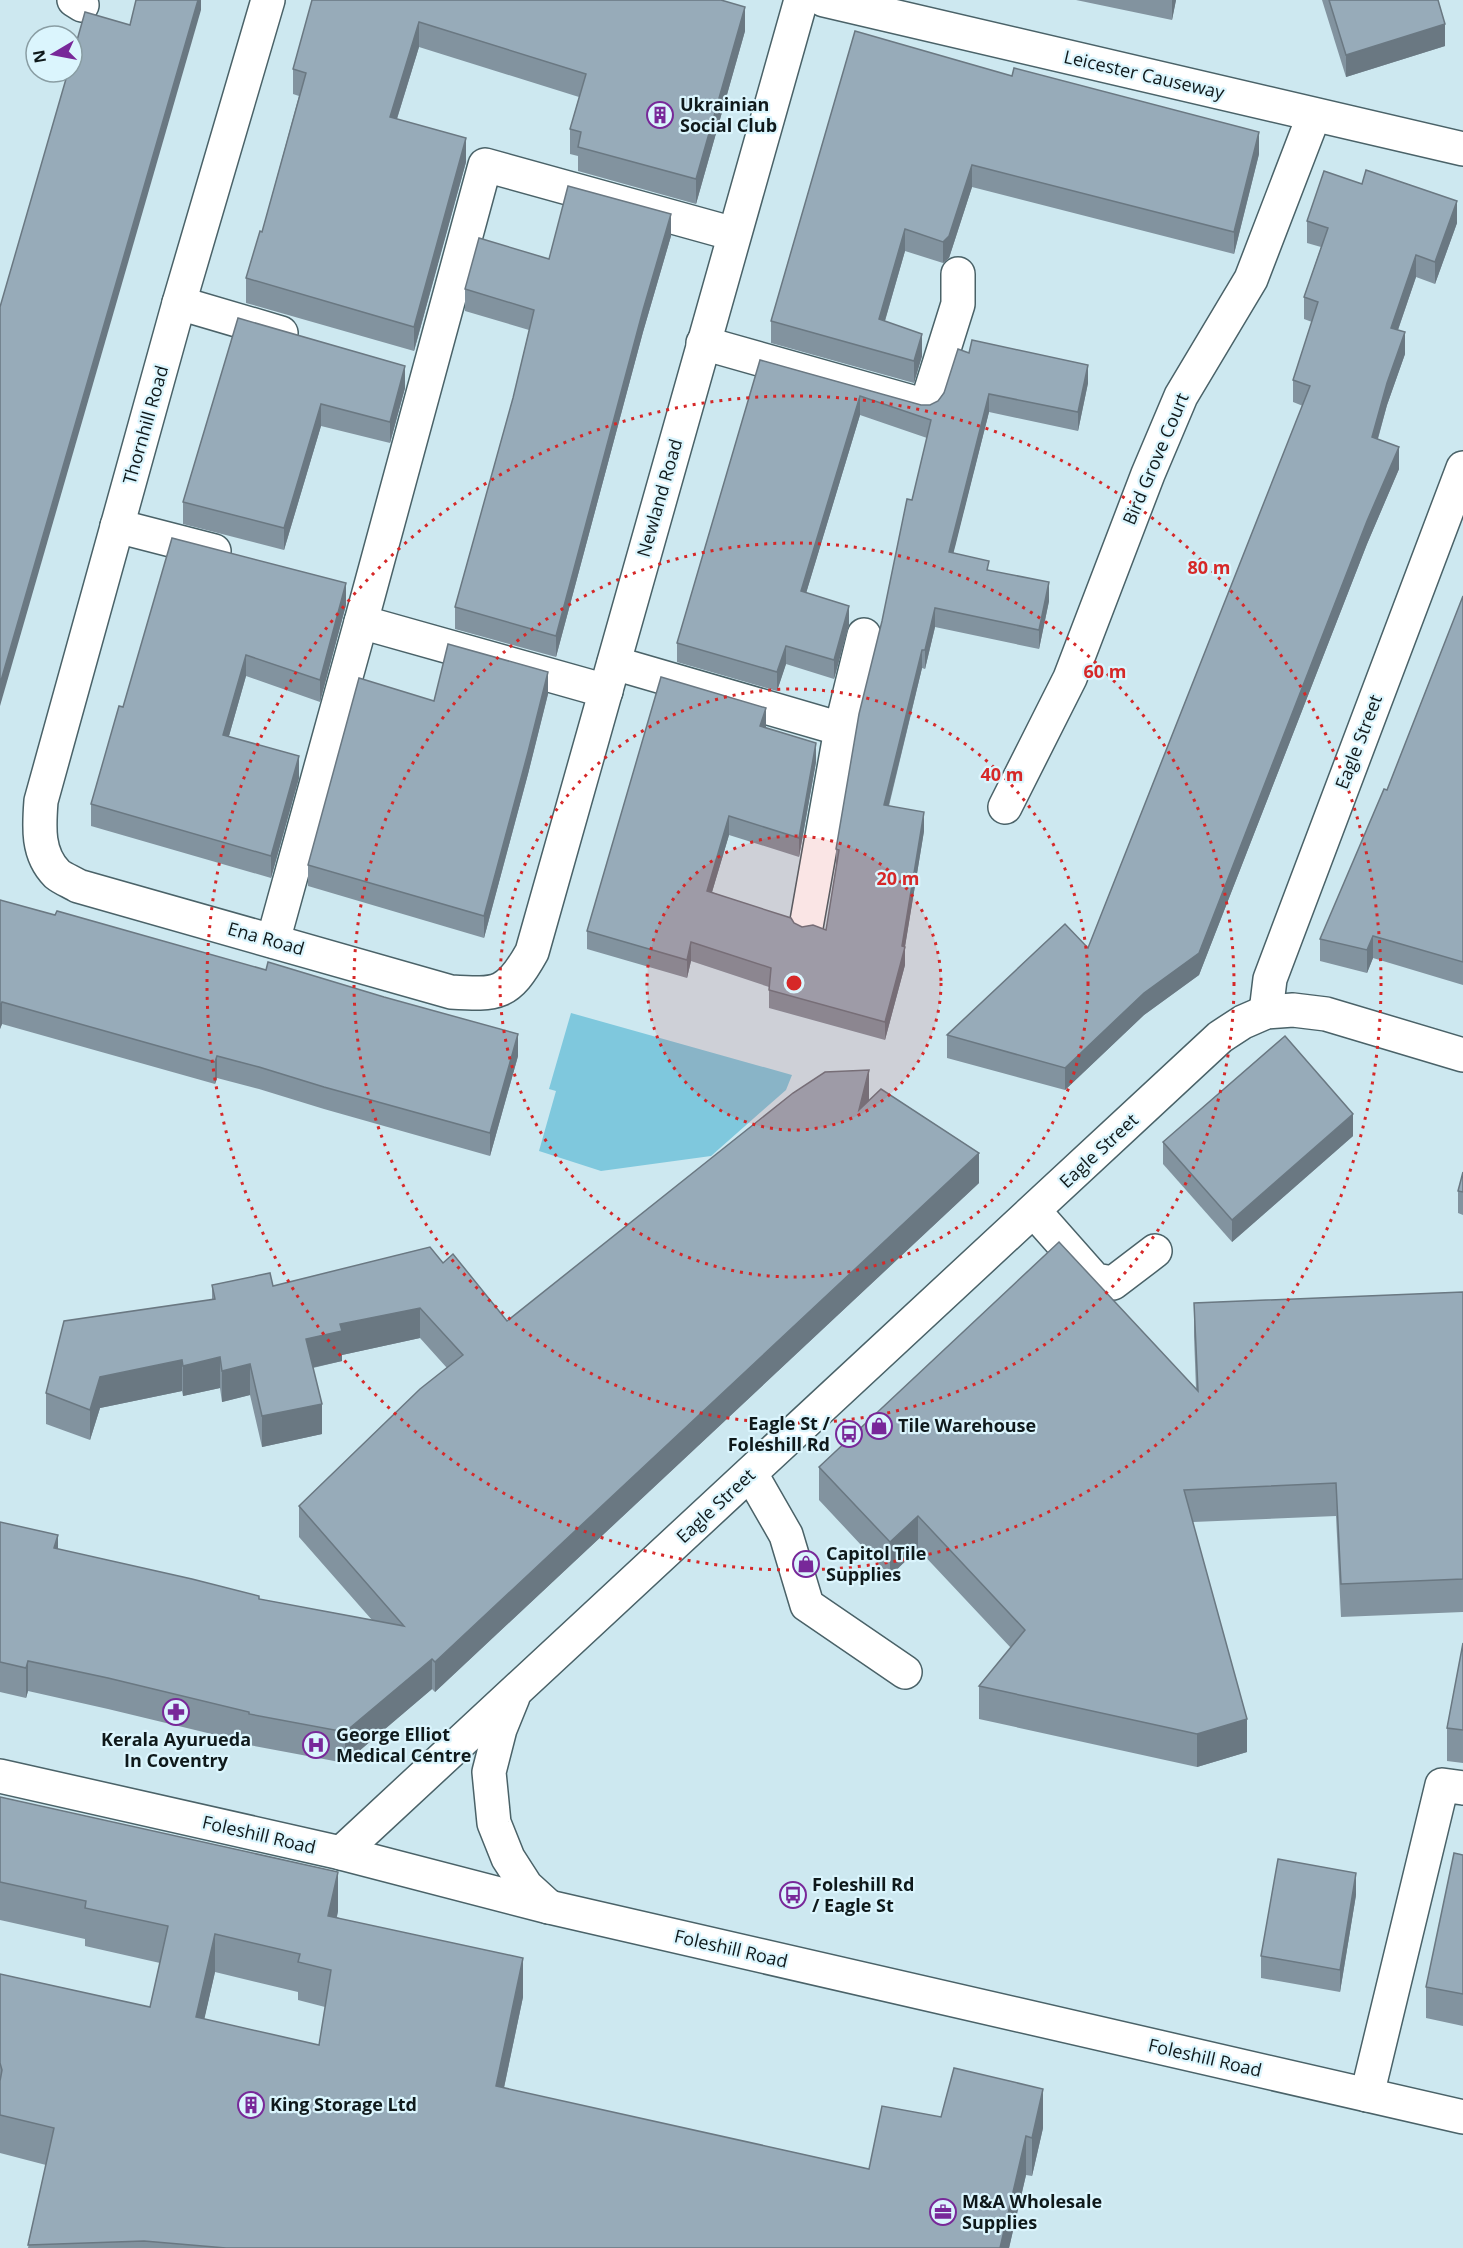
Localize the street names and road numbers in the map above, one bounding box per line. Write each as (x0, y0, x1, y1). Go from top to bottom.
street label: Leicester Causeway (1062, 44, 1228, 104)
street label: Thornhill Road (117, 363, 173, 487)
street label: Bird Grove Court (1116, 389, 1194, 528)
street label: Newland Road (631, 436, 687, 560)
street label: Eagle Street (1329, 691, 1387, 792)
street label: Ena Road (225, 916, 307, 960)
street label: Eagle Street (1054, 1108, 1143, 1193)
street label: Eagle Street (671, 1463, 760, 1548)
street label: Foleshill Road (200, 1809, 318, 1859)
street label: Foleshill Road (672, 1923, 790, 1973)
street label: Foleshill Road (1146, 2032, 1264, 2082)

